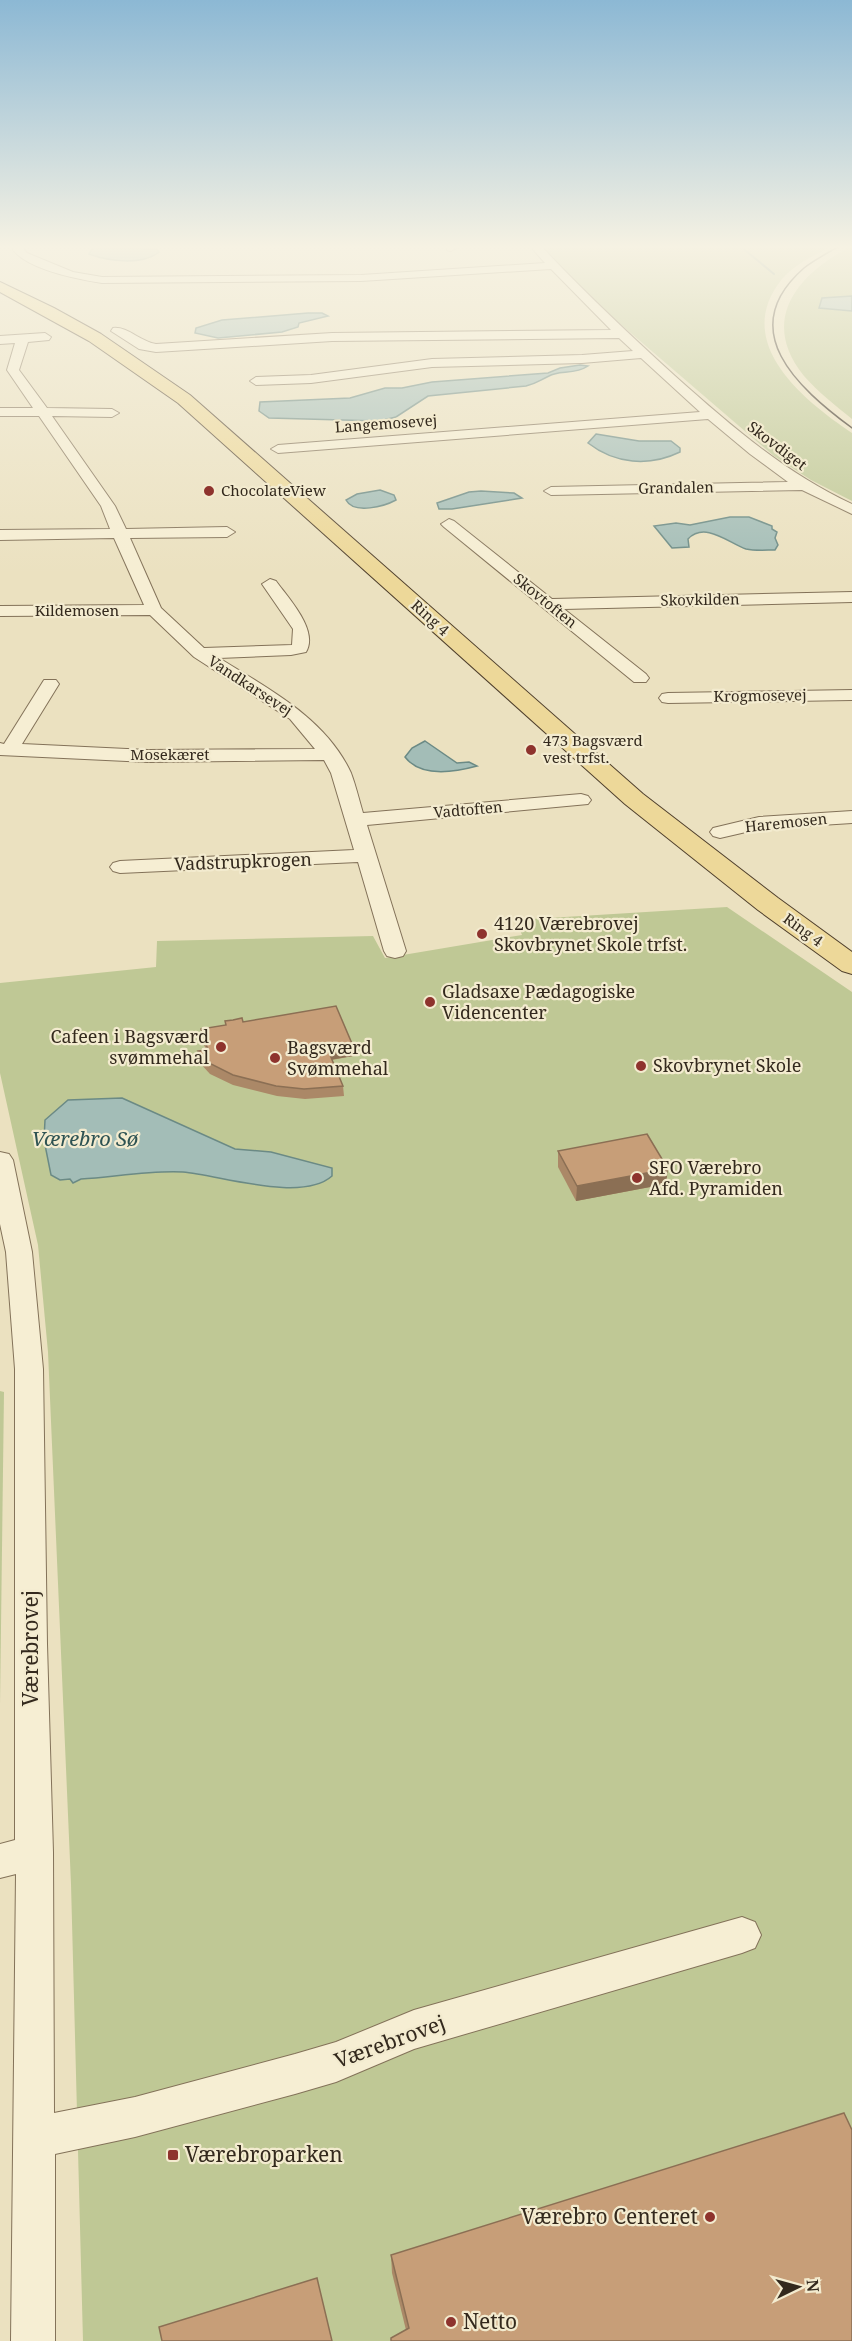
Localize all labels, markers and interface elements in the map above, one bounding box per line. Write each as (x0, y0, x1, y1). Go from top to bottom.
street label: Langemosevej (334, 409, 438, 437)
street label: Skovdiget (744, 416, 811, 474)
street label: Grandalen (638, 476, 714, 498)
place label: ChocolateView (221, 480, 326, 500)
marker: ChocolateView (202, 484, 216, 498)
street label: Skovtoften (510, 568, 582, 632)
street label: Skovkilden (660, 588, 740, 610)
street label: Ring 4 (407, 595, 454, 640)
street label: Kildemosen (35, 600, 120, 620)
street label: Vandkarsevej (204, 650, 297, 720)
street label: Krogmosevej (713, 684, 807, 706)
place label: 473 Bagsværd vest trfst. (543, 730, 643, 767)
marker: 473 Bagsværd vest trfst. (524, 743, 538, 757)
street label: Mosekæret (130, 744, 210, 764)
street label: Vadtoften (433, 796, 504, 822)
street label: Haremosen (744, 808, 828, 836)
street label: Vadstrupkrogen (174, 847, 313, 875)
street label: Ring 4 (780, 908, 828, 951)
place label: 4120 Værebrovej Skovbrynet Skole trfst. (494, 911, 687, 956)
marker: 4120 Værebrovej Skovbrynet Skole trfst. (475, 927, 489, 941)
place label: Gladsaxe Pædagogiske Videncenter (442, 979, 635, 1024)
marker: Gladsaxe Pædagogiske Videncenter (423, 995, 437, 1009)
place label: Cafeen i Bagsværd svømmehal (50, 1024, 209, 1069)
place label: Bagsværd Svømmehal (287, 1035, 389, 1080)
marker: Cafeen i Bagsværd svømmehal (214, 1040, 228, 1054)
marker: Bagsværd Svømmehal (268, 1051, 282, 1065)
place label: Skovbrynet Skole (653, 1053, 801, 1077)
marker: Skovbrynet Skole (634, 1059, 648, 1073)
water label: Værebro Sø (32, 1125, 139, 1152)
place label: SFO Værebro Afd. Pyramiden (649, 1155, 783, 1200)
marker: SFO Værebro Afd. Pyramiden (630, 1171, 644, 1185)
street label: Værebrovej (16, 1590, 44, 1706)
street label: Værebrovej (330, 2008, 449, 2074)
place label: Værebroparken (185, 2140, 343, 2168)
marker: Værebroparken (166, 2148, 180, 2162)
place label: Værebro Centeret (521, 2202, 698, 2230)
marker: Værebro Centeret (703, 2210, 717, 2224)
north arrow (768, 2257, 828, 2317)
text: N (801, 2278, 824, 2293)
place label: Netto (463, 2307, 517, 2335)
marker: Netto (444, 2315, 458, 2329)

